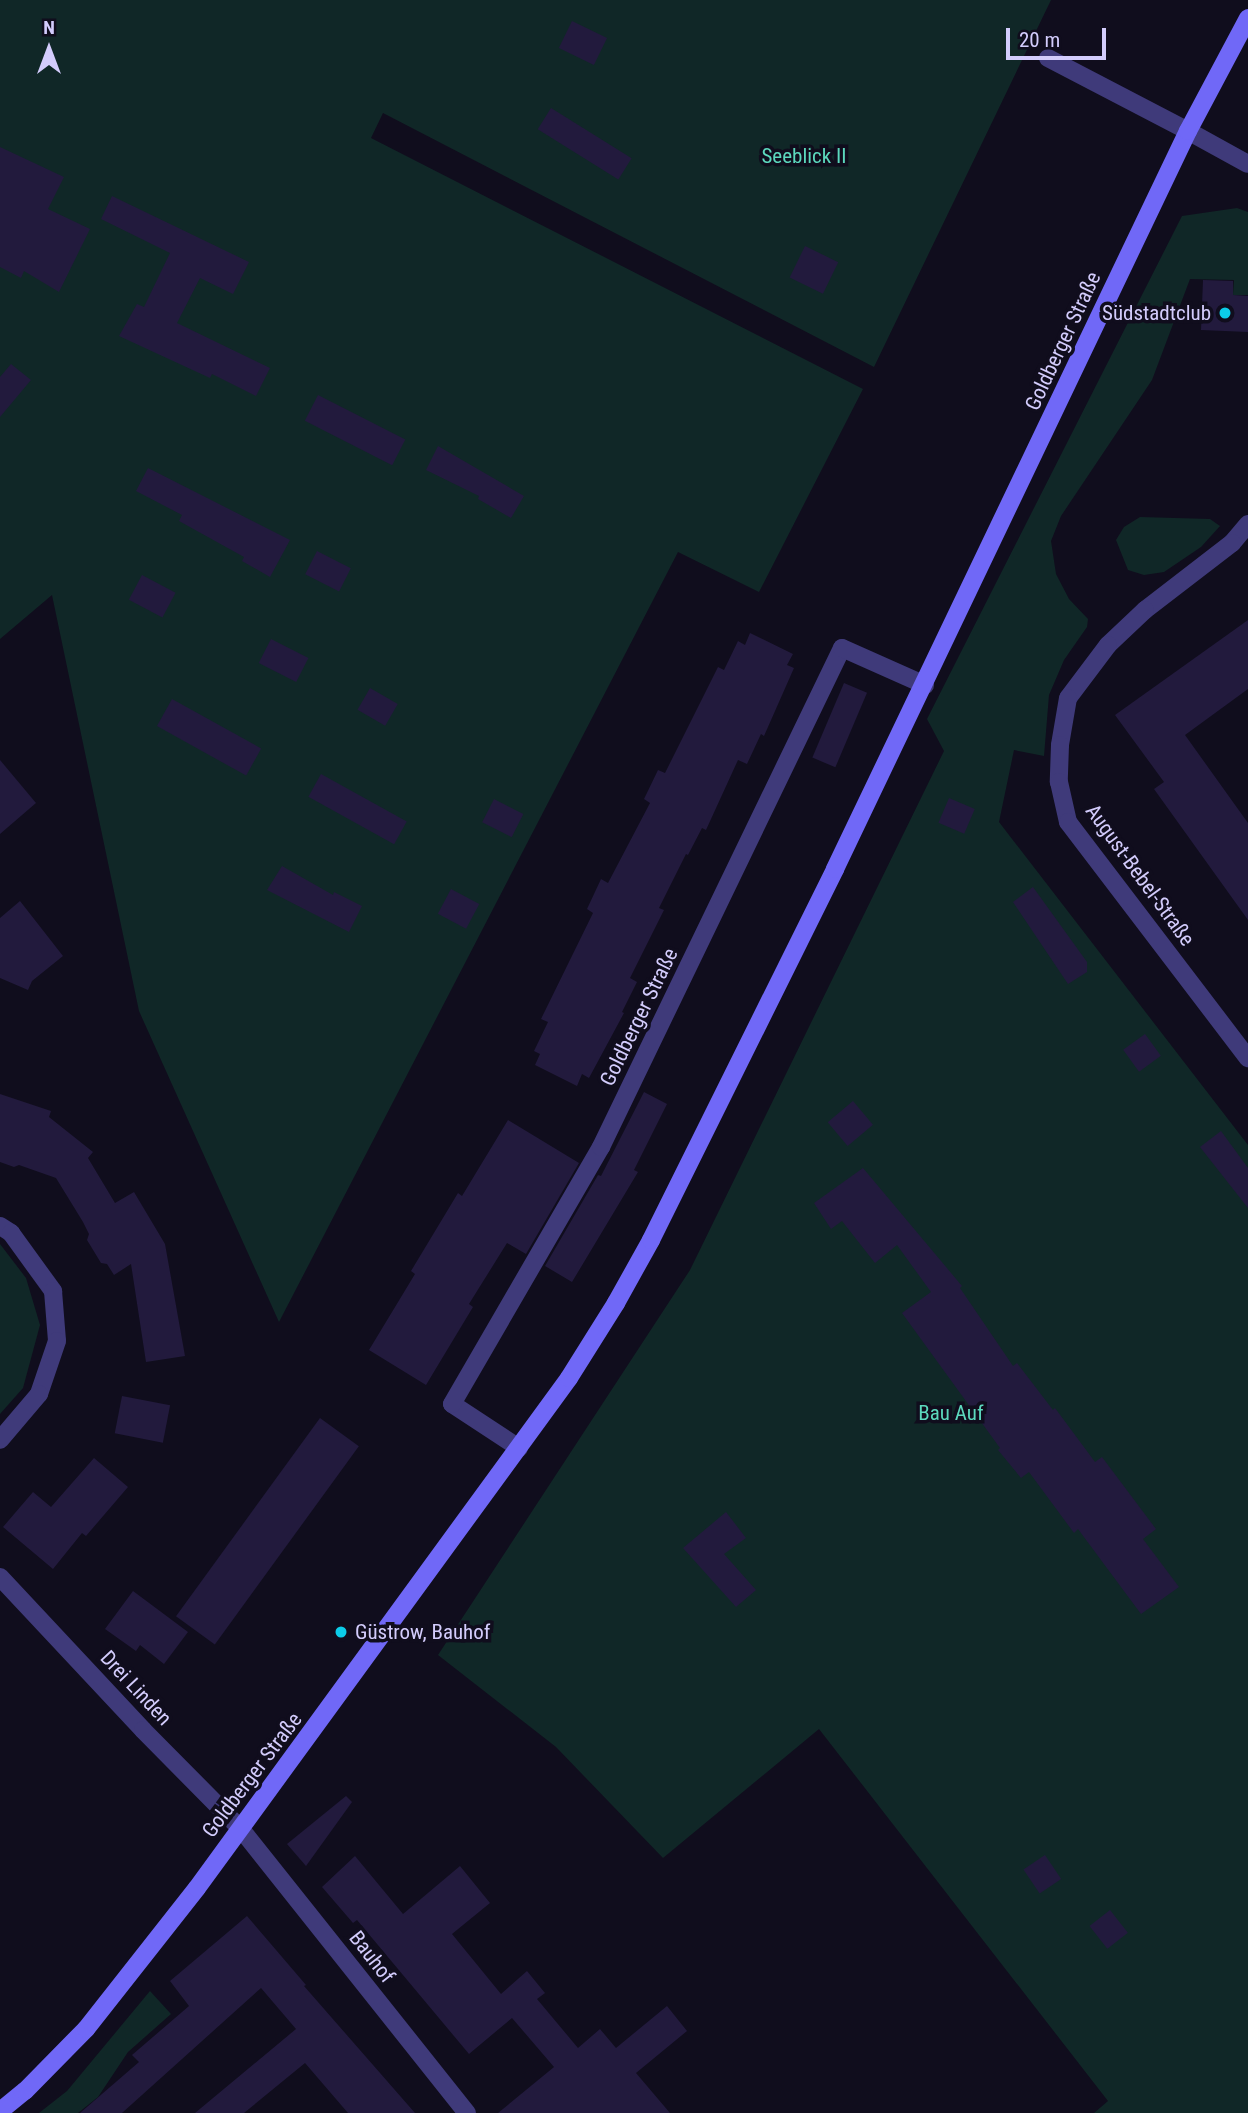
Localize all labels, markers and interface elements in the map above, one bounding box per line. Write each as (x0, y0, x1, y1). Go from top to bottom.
north arrow (14, 14, 84, 84)
scale bar (1010, 14, 1110, 58)
text: N (43, 16, 55, 39)
text: 20 m (1019, 28, 1060, 52)
park label: Seeblick II (761, 143, 847, 169)
street label: Goldberger Straße (1020, 268, 1106, 414)
place label: Südstadtclub (1102, 300, 1211, 326)
marker: Südstadtclub (1217, 305, 1233, 321)
street label: August-Bebel-Straße (1080, 799, 1200, 951)
street label: Goldberger Straße (595, 944, 683, 1090)
park label: Bau Auf (918, 1400, 984, 1426)
place label: Güstrow, Bauhof (355, 1619, 490, 1645)
marker: Güstrow, Bauhof (333, 1624, 349, 1640)
street label: Drei Linden (95, 1645, 177, 1731)
street label: Goldberger Straße (197, 1708, 307, 1842)
street label: Bauhof (344, 1926, 400, 1988)

